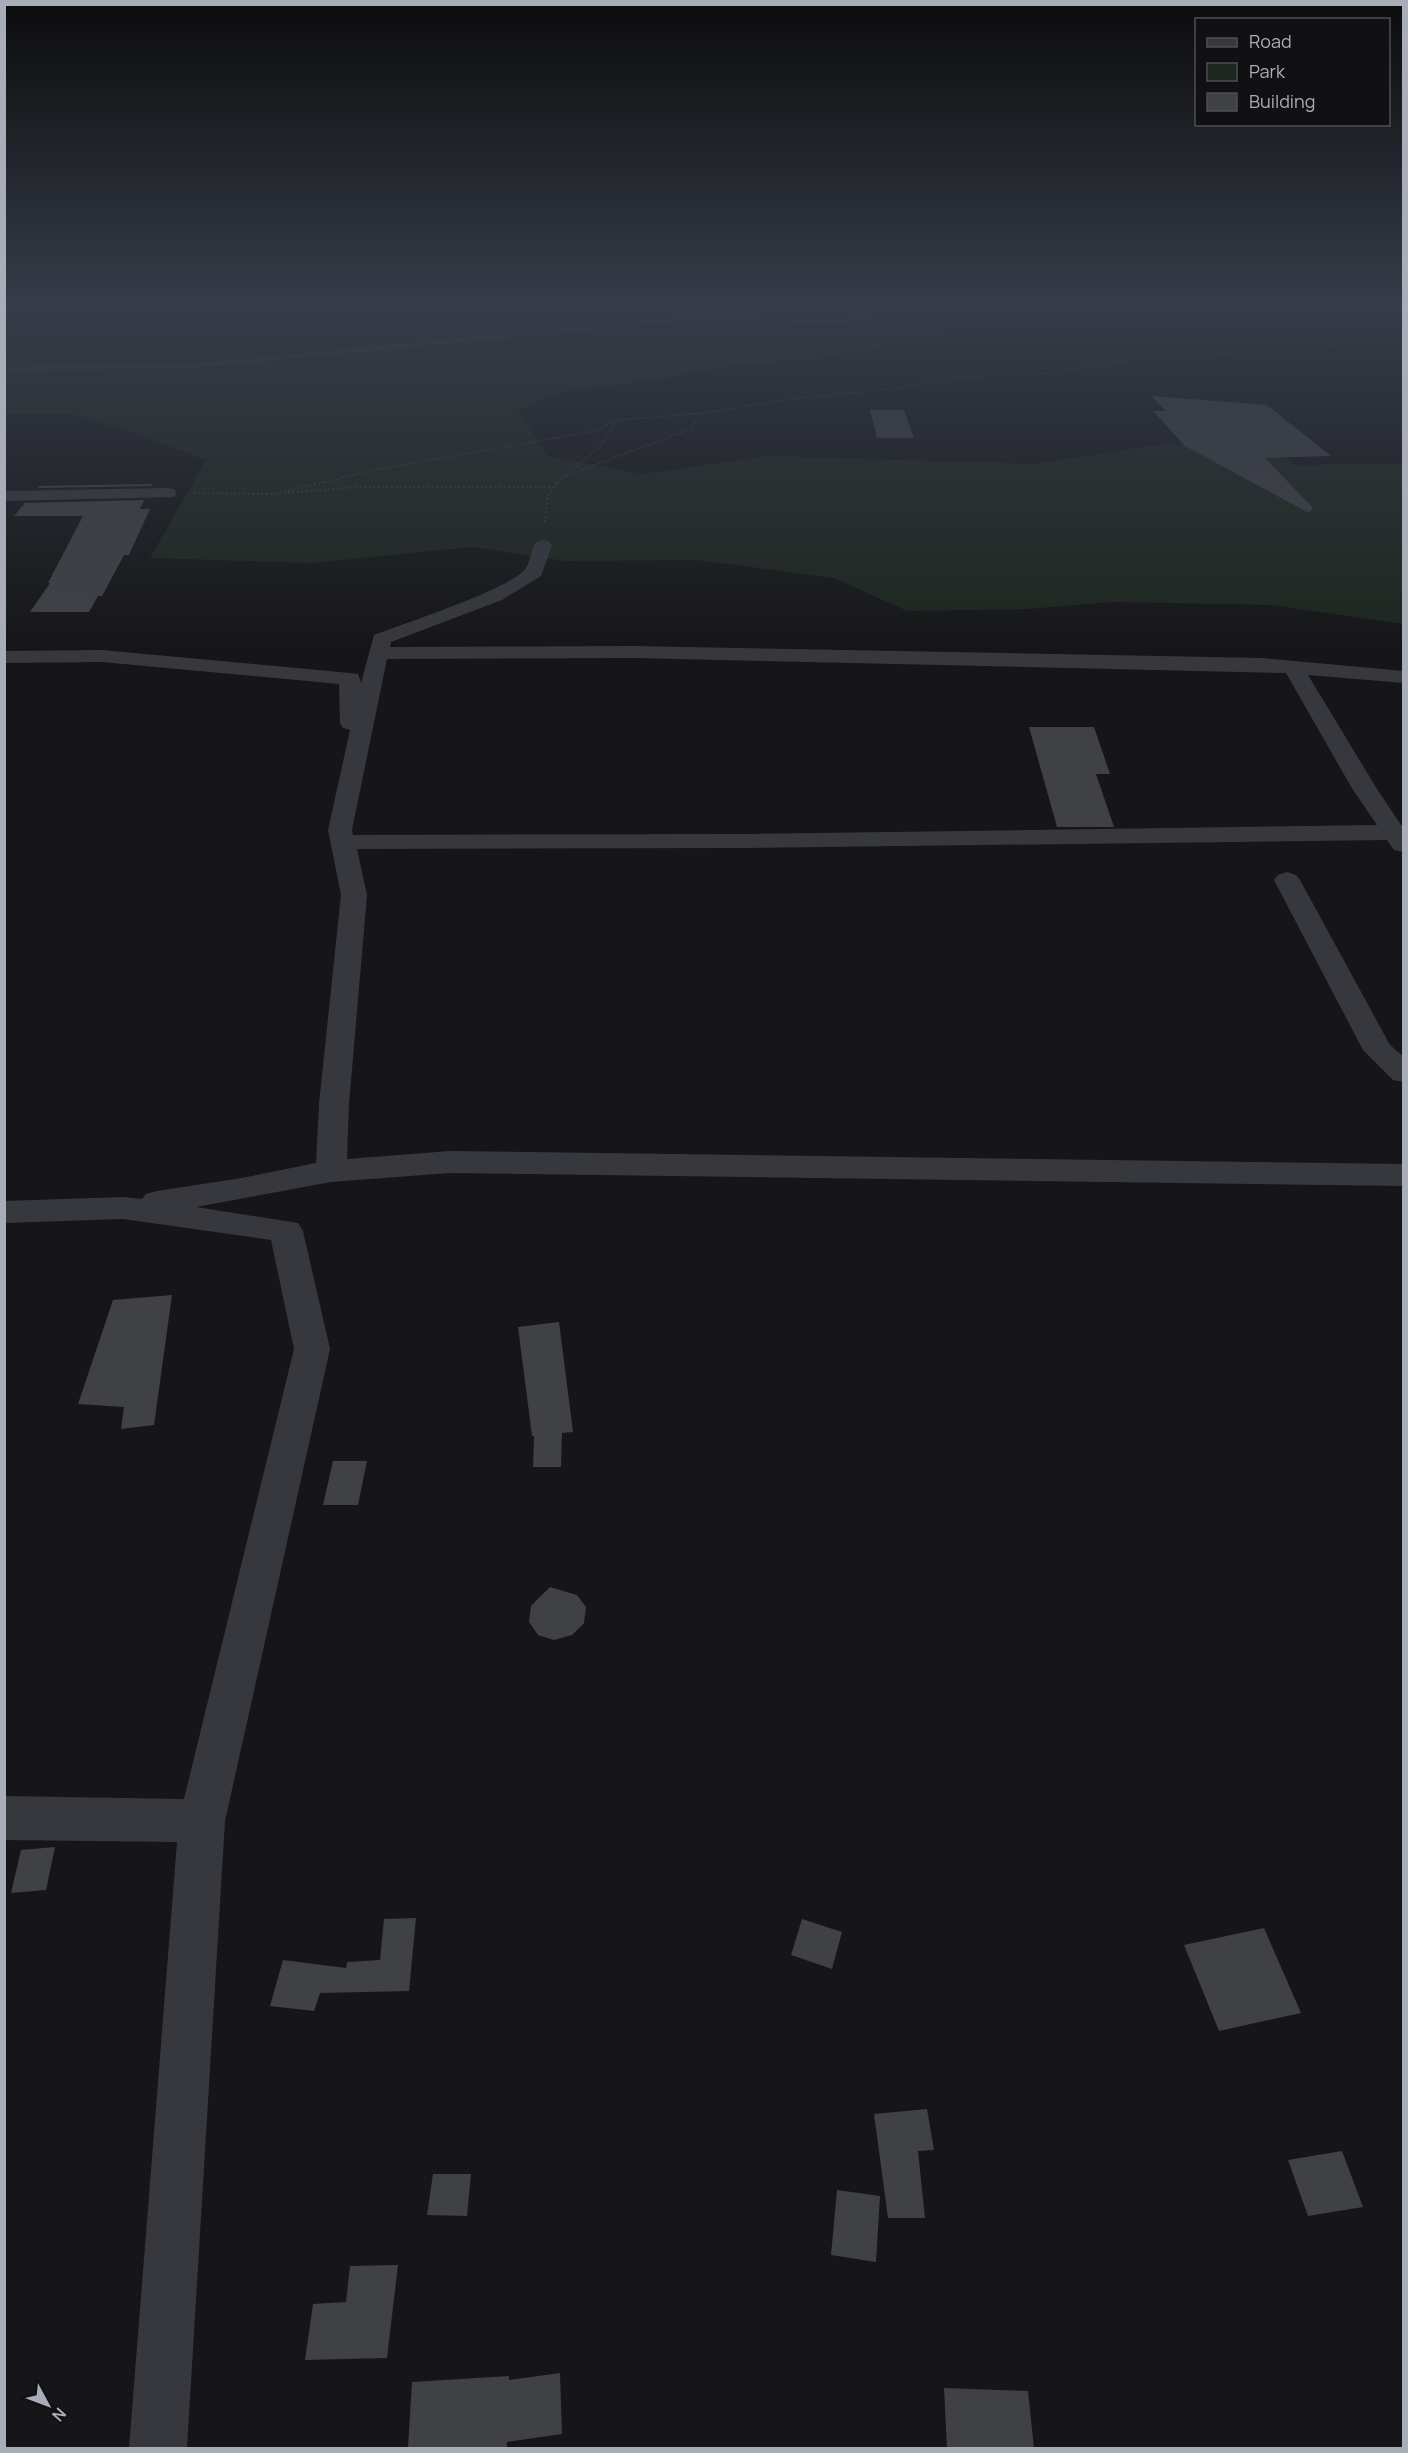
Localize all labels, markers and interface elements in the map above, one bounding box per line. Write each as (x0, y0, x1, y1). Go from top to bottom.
legend (1195, 18, 1390, 126)
text: Road (1249, 29, 1292, 53)
text: Park (1249, 59, 1286, 83)
text: Building (1249, 89, 1315, 113)
north arrow (18, 2375, 78, 2435)
text: N (47, 2403, 71, 2426)

